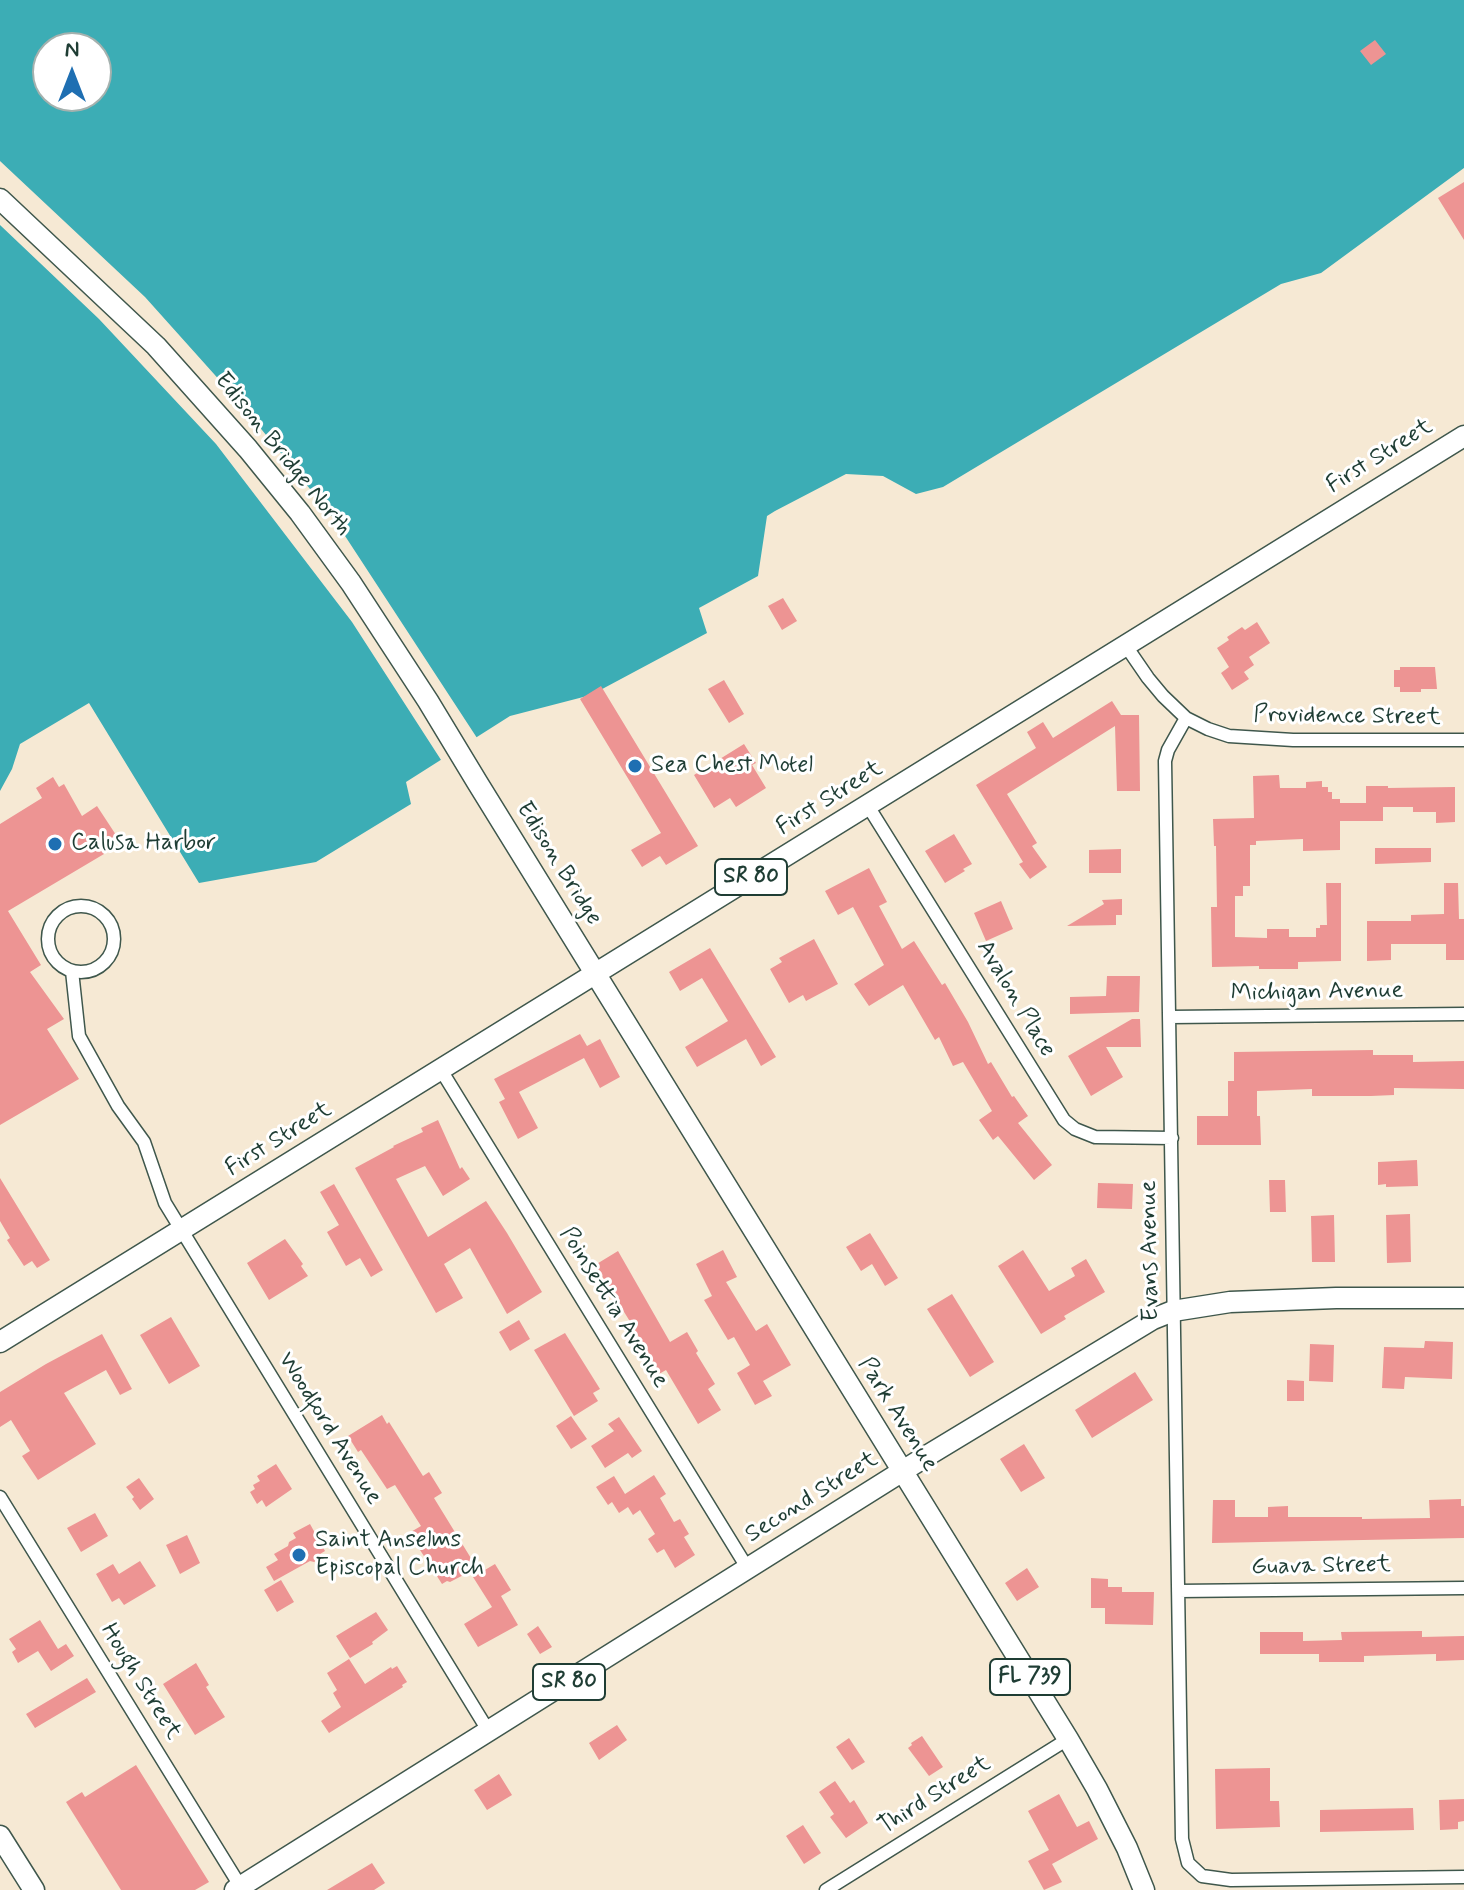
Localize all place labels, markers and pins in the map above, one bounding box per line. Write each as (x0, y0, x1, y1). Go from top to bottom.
place label: Sea Chest Motel (651, 752, 813, 780)
marker: Sea Chest Motel (626, 757, 644, 775)
place label: Calusa Harbor (71, 830, 216, 858)
marker: Calusa Harbor (46, 835, 64, 853)
place label: Saint Anselms Episcopal Church (315, 1527, 484, 1583)
marker: Saint Anselms Episcopal Church (290, 1546, 308, 1564)

